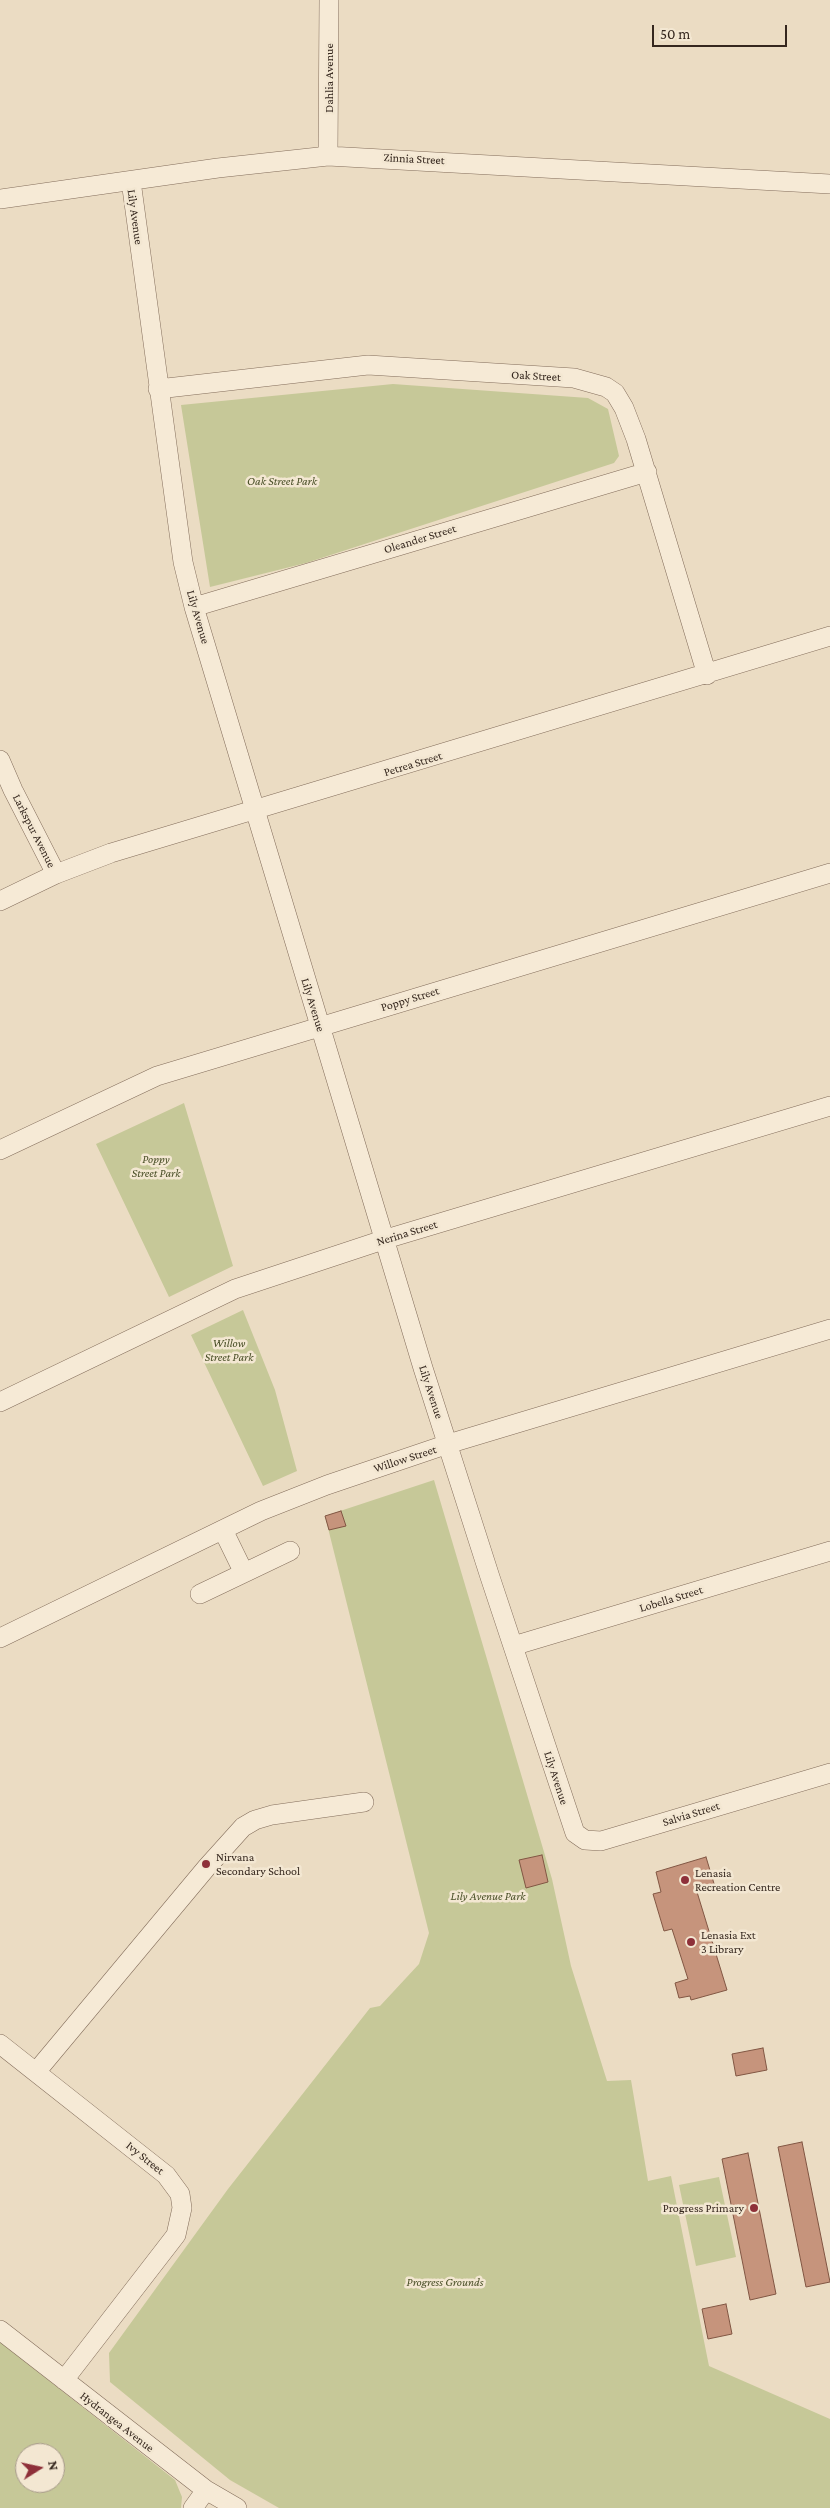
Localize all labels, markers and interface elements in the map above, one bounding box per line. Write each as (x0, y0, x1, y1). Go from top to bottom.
scale bar (655, 15, 790, 47)
text: 50 m (660, 26, 690, 42)
street label: Dahlia Avenue (322, 43, 336, 113)
street label: Zinnia Street (383, 150, 445, 168)
street label: Lily Avenue (124, 189, 146, 245)
street label: Oak Street (511, 368, 561, 384)
park label: Oak Street Park (247, 474, 317, 488)
street label: Oleander Street (382, 521, 458, 557)
street label: Lily Avenue (183, 588, 213, 646)
street label: Petrea Street (382, 748, 444, 780)
street label: Larkspur Avenue (9, 792, 59, 870)
street label: Lily Avenue (298, 976, 328, 1034)
street label: Poppy Street (379, 983, 441, 1015)
park label: Poppy Street Park (132, 1152, 180, 1180)
street label: Nerina Street (375, 1217, 439, 1249)
park label: Willow Street Park (205, 1336, 253, 1364)
street label: Lily Avenue (416, 1363, 446, 1421)
street label: Willow Street (372, 1442, 438, 1476)
street label: Lobella Street (638, 1583, 704, 1615)
street label: Lily Avenue (541, 1749, 571, 1807)
street label: Salvia Street (661, 1798, 721, 1830)
place label: Nirvana Secondary School (216, 1850, 300, 1878)
marker: Nirvana Secondary School (200, 1858, 212, 1870)
place label: Lenasia Recreation Centre (695, 1866, 780, 1894)
marker: Lenasia Recreation Centre (679, 1874, 691, 1886)
park label: Lily Avenue Park (450, 1889, 526, 1903)
place label: Lenasia Ext 3 Library (701, 1928, 756, 1956)
marker: Lenasia Ext 3 Library (685, 1936, 697, 1948)
street label: Ivy Street (123, 2138, 167, 2178)
place label: Progress Primary (663, 2201, 744, 2215)
marker: Progress Primary (748, 2202, 760, 2214)
park label: Progress Grounds (407, 2275, 483, 2289)
street label: Hydrangea Avenue (77, 2389, 157, 2455)
north arrow (15, 2443, 65, 2493)
text: N (45, 2459, 62, 2472)

